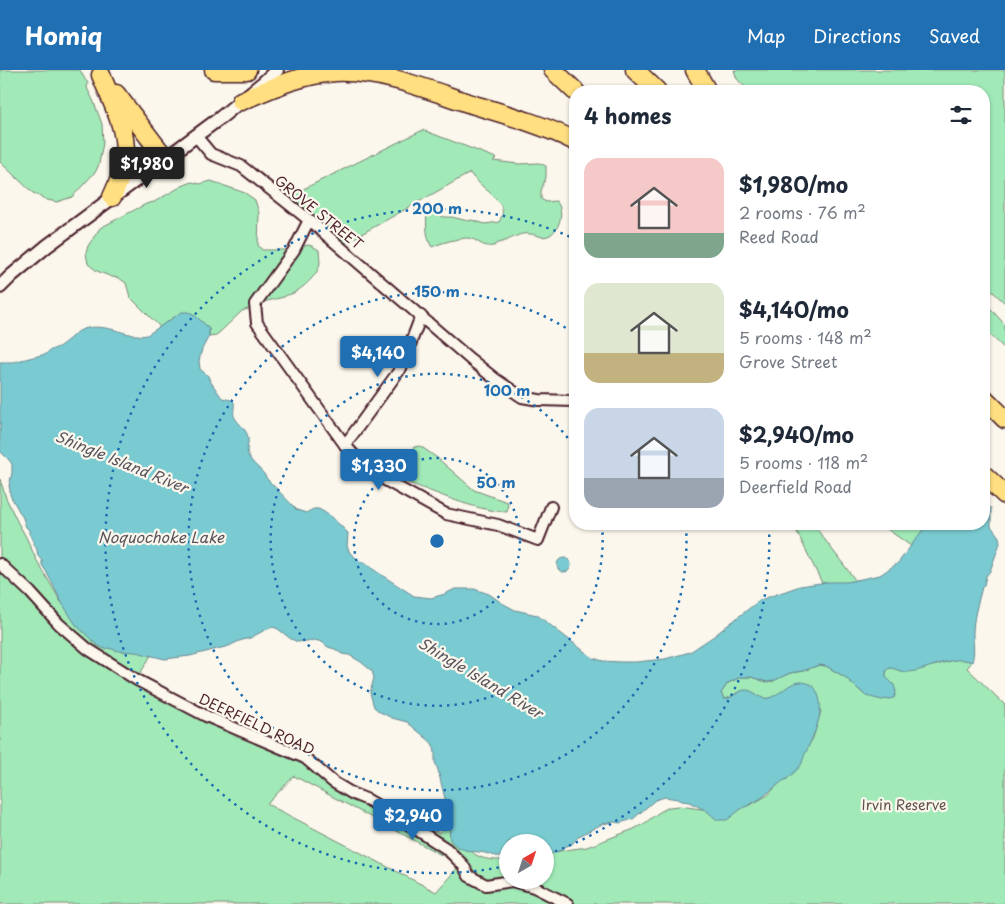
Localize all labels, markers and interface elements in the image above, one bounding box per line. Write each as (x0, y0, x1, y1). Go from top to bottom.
text: Homiq (25, 17, 102, 53)
text: Map (747, 22, 785, 49)
text: Directions (813, 22, 901, 49)
text: Saved (929, 22, 980, 49)
text: 4 homes (584, 99, 671, 131)
icon: filters (947, 101, 975, 129)
pin: $1,980 (106, 146, 188, 189)
text: $1,980 (120, 151, 174, 175)
text: $1,980/mo (739, 168, 848, 200)
street label: GROVE STREET (270, 170, 368, 255)
icon: home (624, 178, 684, 238)
text: 200 m (412, 196, 462, 219)
text: 2 rooms · 76 m² (739, 200, 866, 224)
text: Reed Road (739, 224, 819, 248)
text: 150 m (414, 279, 460, 302)
text: $4,140/mo (739, 293, 849, 325)
icon: home (624, 303, 684, 363)
text: 5 rooms · 148 m² (739, 325, 872, 349)
pin: $4,140 (337, 336, 419, 378)
text: $4,140 (351, 340, 405, 364)
text: Grove Street (739, 349, 838, 373)
text: 100 m (484, 378, 530, 401)
text: $2,940/mo (739, 418, 854, 450)
water label: Shingle Island River (52, 424, 194, 499)
icon: home (624, 428, 684, 488)
pin: $1,330 (338, 448, 420, 491)
text: 5 rooms · 118 m² (739, 450, 868, 474)
text: $1,330 (351, 453, 407, 477)
text: 50 m (477, 470, 515, 493)
text: Deerfield Road (739, 474, 852, 498)
water label: Noquochoke Lake (98, 525, 225, 548)
centre of rings (428, 532, 446, 550)
water label: Shingle Island River (414, 631, 549, 724)
street label: DEERFIELD ROAD (196, 688, 318, 760)
park label: Irvin Reserve (862, 794, 946, 815)
pin: $2,940 (372, 798, 454, 841)
text: $2,940 (384, 803, 442, 827)
north arrow (499, 834, 554, 889)
map controls (499, 834, 554, 889)

